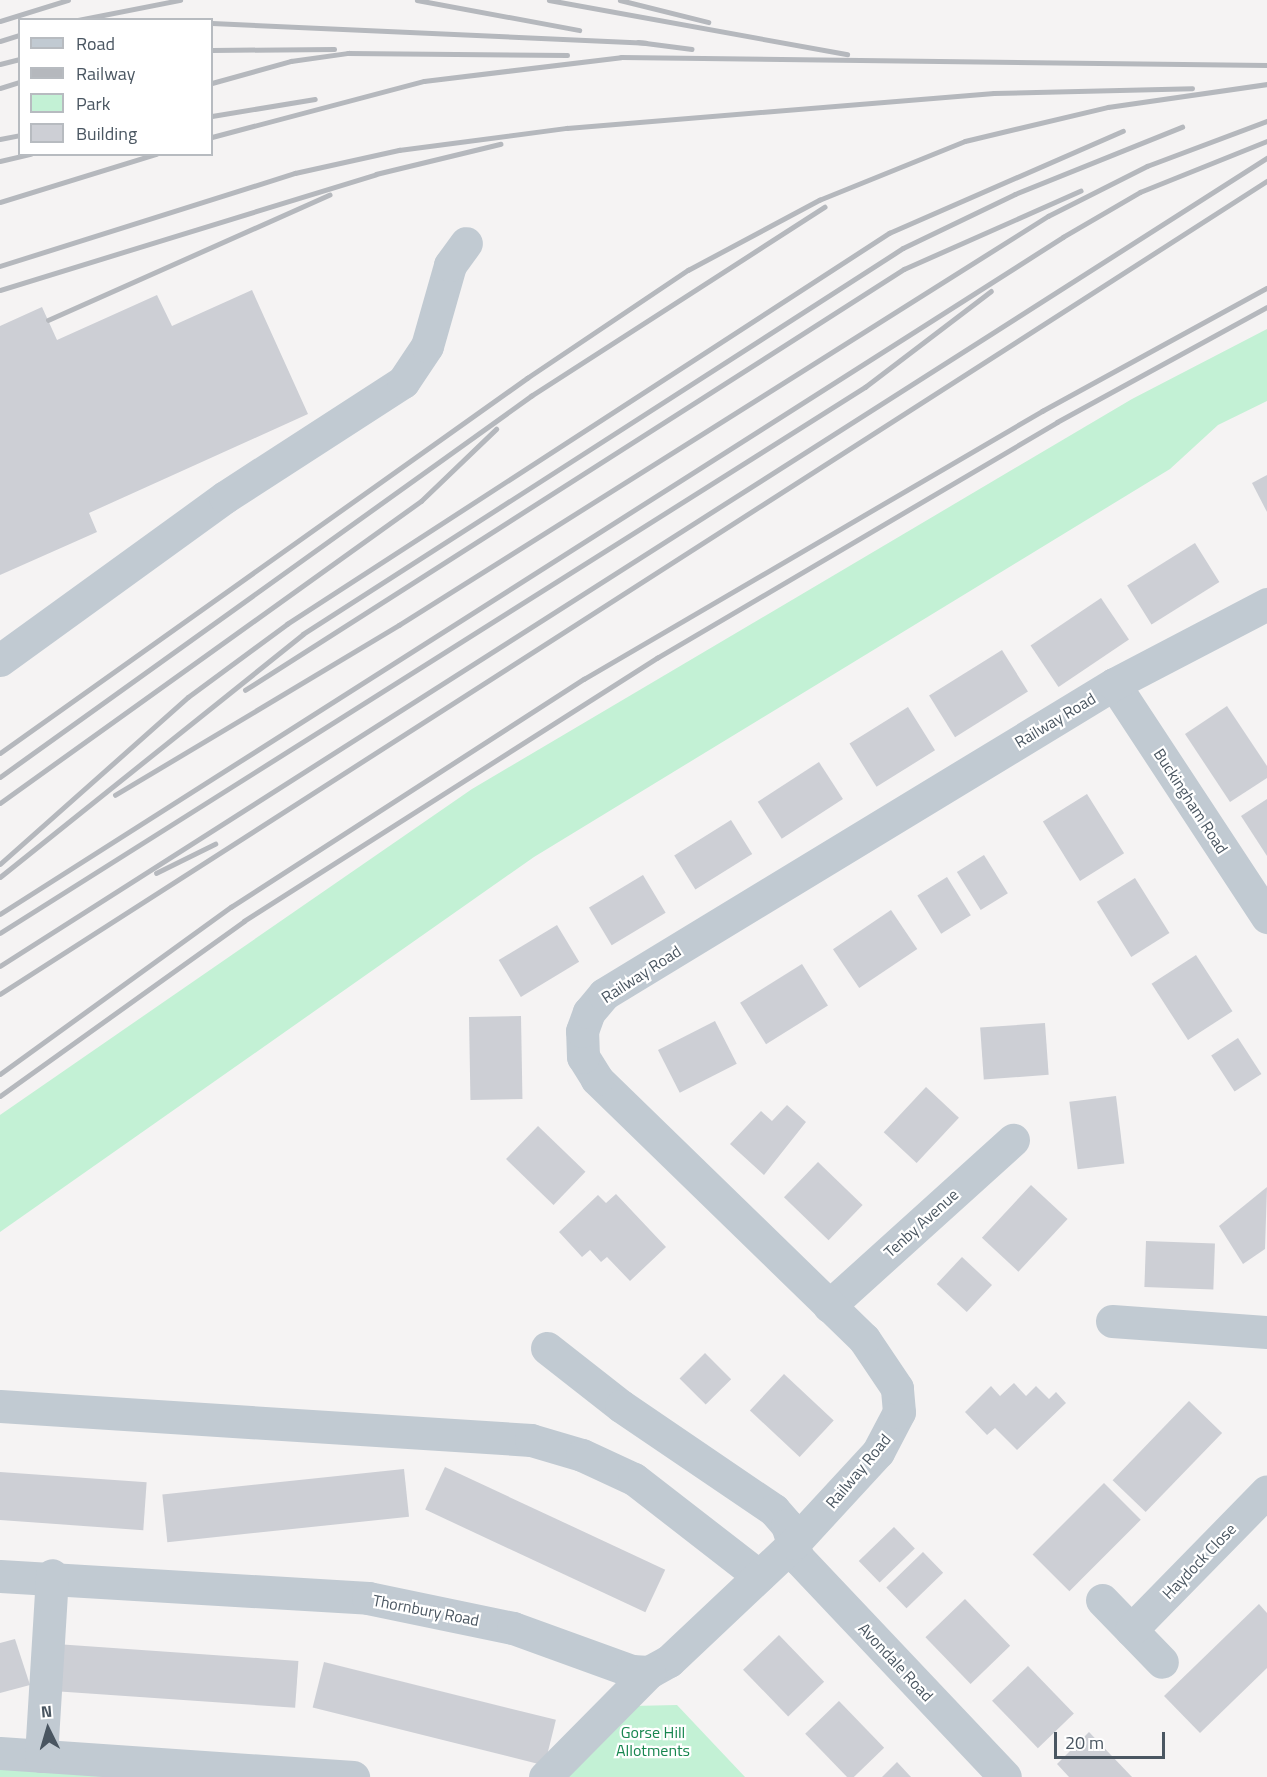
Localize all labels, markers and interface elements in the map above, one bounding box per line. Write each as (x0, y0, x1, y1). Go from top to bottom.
legend (18, 18, 213, 156)
text: Road (76, 30, 115, 57)
text: Railway (76, 60, 135, 87)
text: Park (76, 90, 110, 117)
text: Building (76, 120, 137, 147)
street label: Railway Road (1011, 688, 1099, 752)
street label: Buckingham Road (1150, 745, 1232, 857)
street label: Railway Road (598, 941, 684, 1007)
street label: Tenby Avenue (880, 1185, 962, 1261)
street label: Railway Road (821, 1430, 895, 1512)
street label: Haydock Close (1158, 1519, 1240, 1603)
street label: Thornbury Road (371, 1590, 481, 1630)
street label: Avondale Road (855, 1619, 937, 1705)
north arrow (18, 1699, 78, 1759)
text: N (40, 1699, 53, 1724)
scale bar (1057, 1720, 1168, 1758)
park label: Gorse Hill Allotments (616, 1722, 690, 1760)
text: 20 m (1065, 1729, 1104, 1756)

